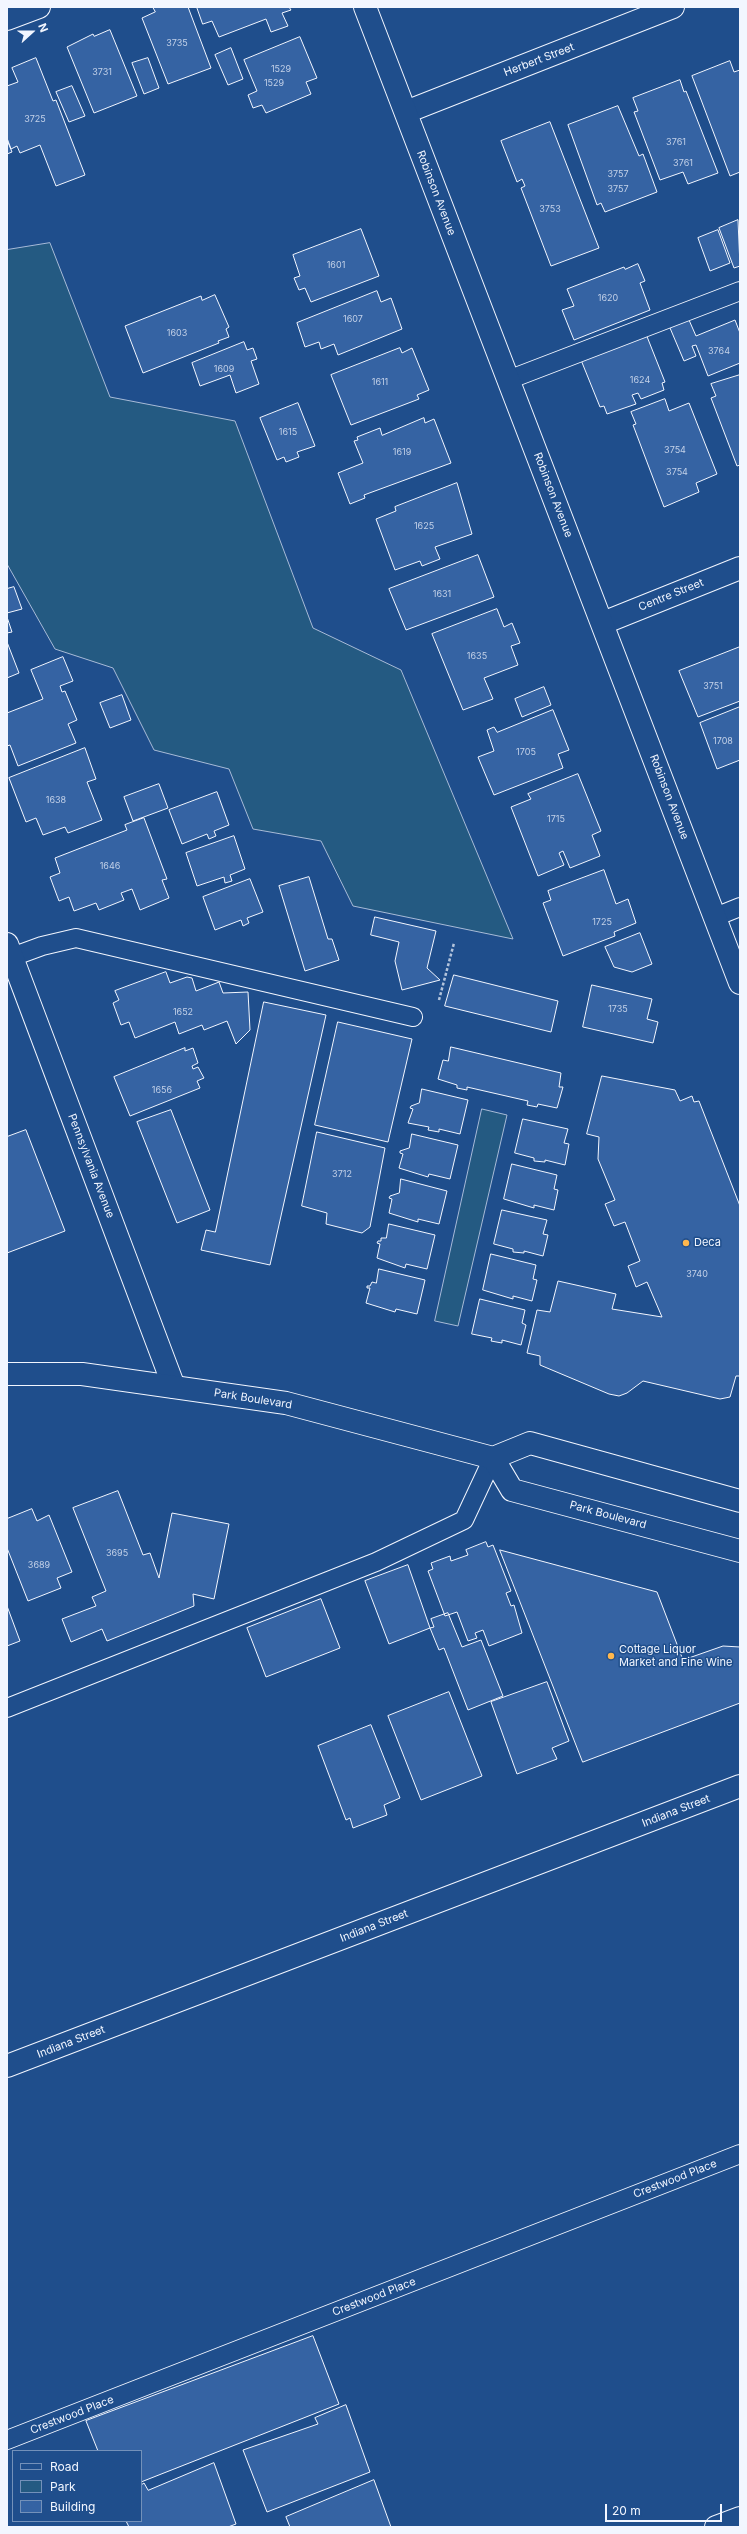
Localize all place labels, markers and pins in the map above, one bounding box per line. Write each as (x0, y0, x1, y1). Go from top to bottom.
place label: Deca (694, 1236, 721, 1250)
marker: Deca (681, 1238, 691, 1248)
place label: Cottage Liquor Market and Fine Wine (619, 1643, 732, 1669)
marker: Cottage Liquor Market and Fine Wine (606, 1651, 616, 1661)

